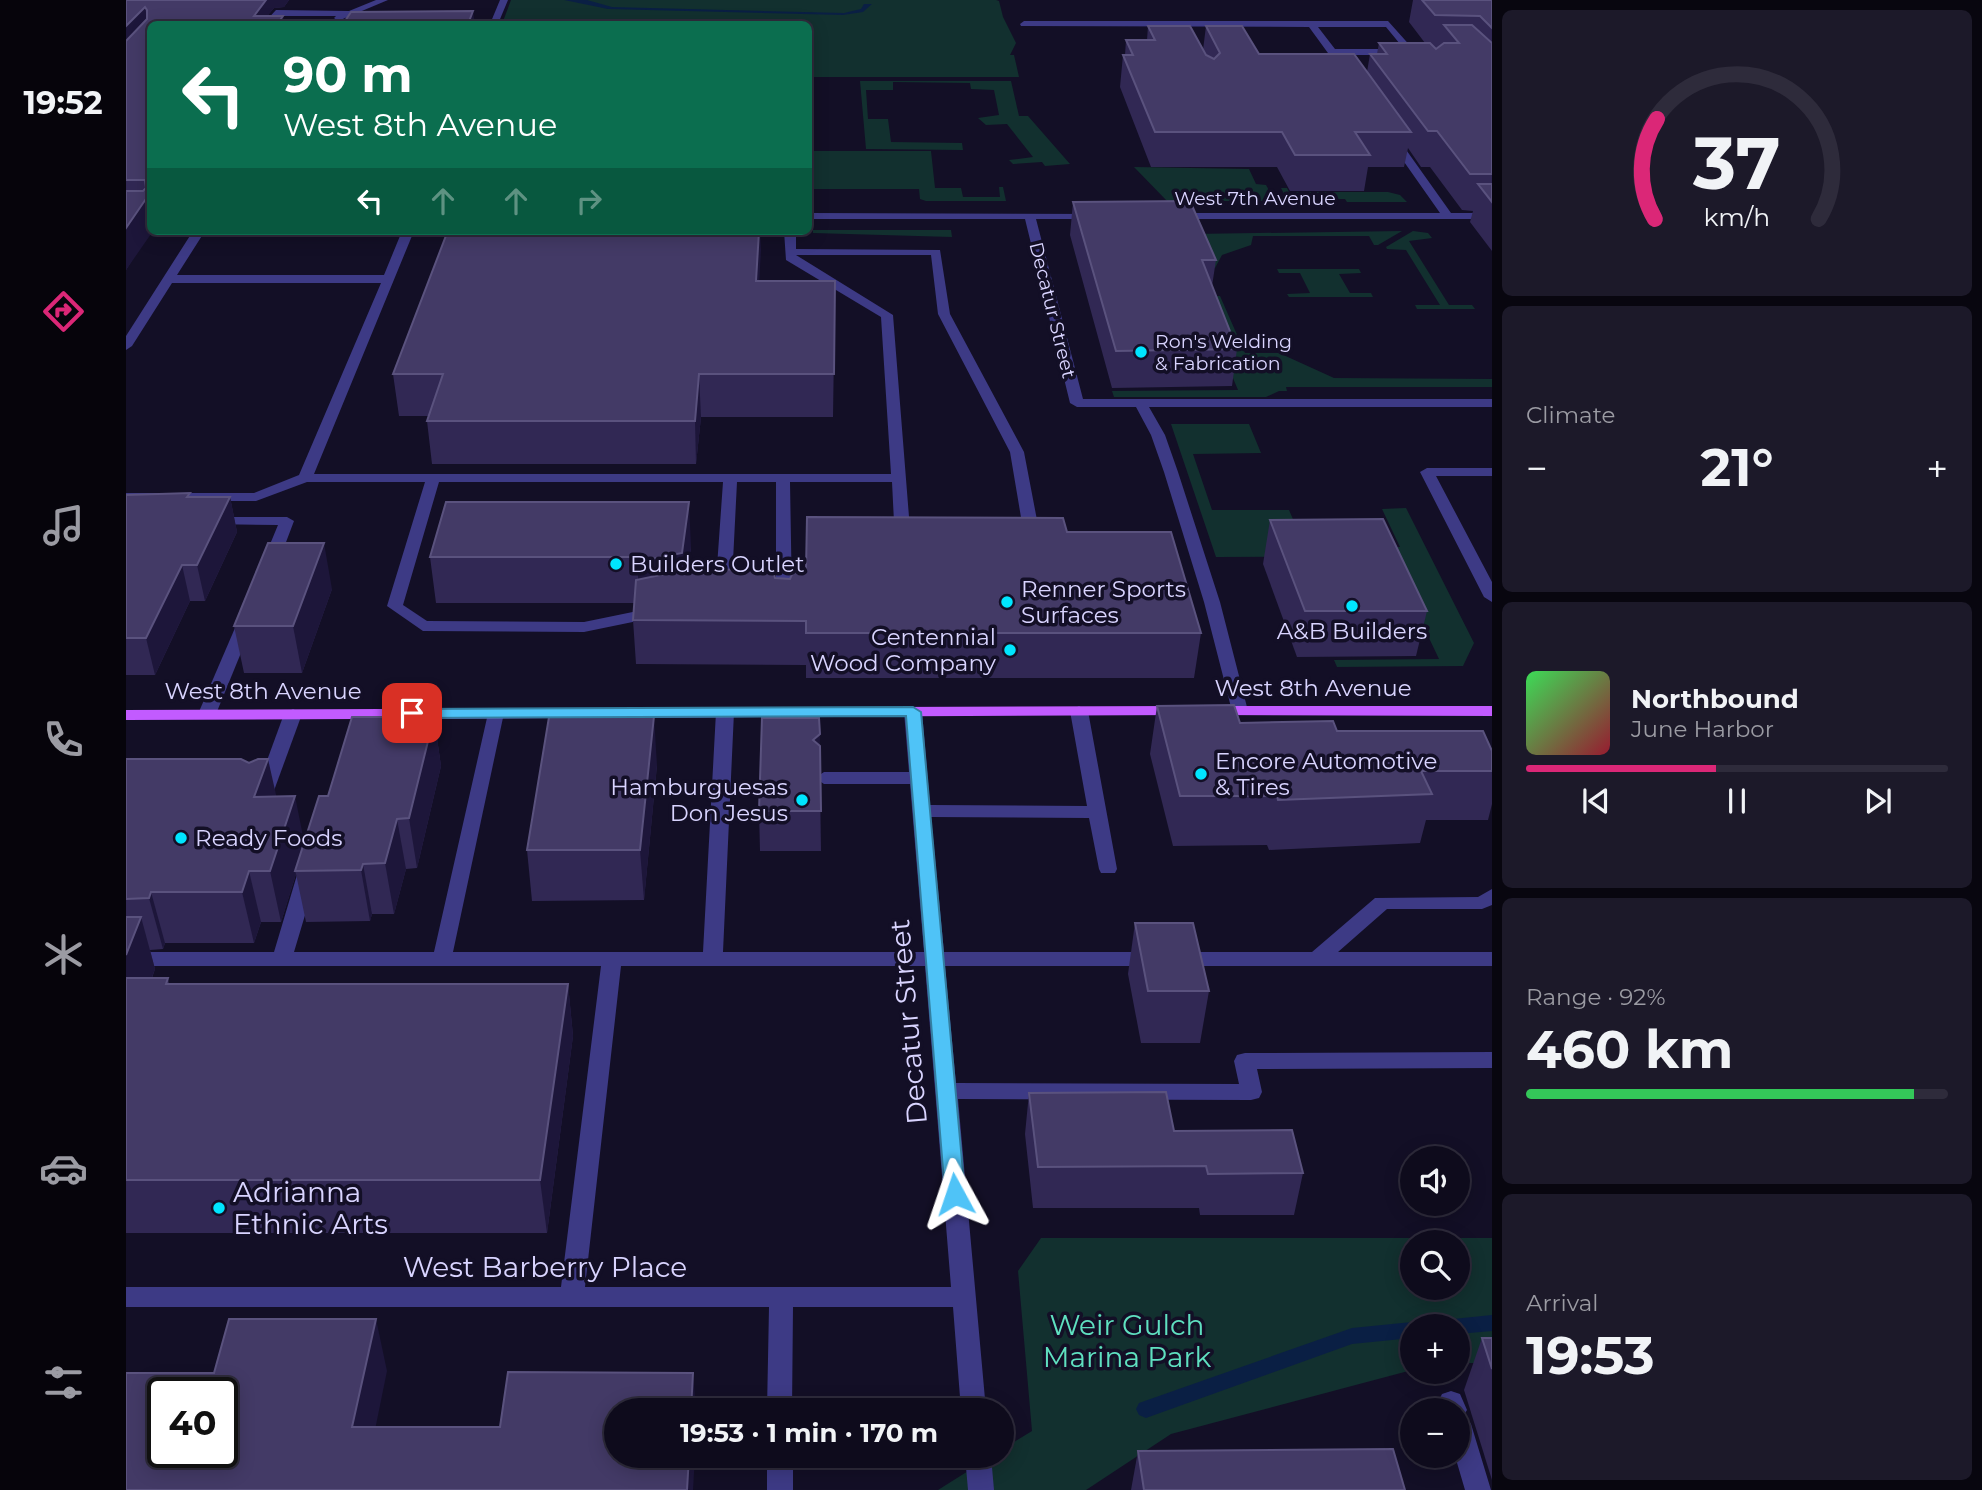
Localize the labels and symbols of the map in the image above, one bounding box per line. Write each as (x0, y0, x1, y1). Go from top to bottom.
street label: West 7th Avenue (1174, 187, 1336, 210)
street label: Decatur Street (1024, 240, 1081, 381)
place label: Ron's Welding & Fabrication (1155, 330, 1292, 375)
marker: Ron's Welding & Fabrication (1133, 344, 1149, 360)
place label: Builders Outlet (630, 550, 805, 578)
marker: Builders Outlet (608, 556, 624, 572)
place label: Renner Sports Surfaces (1021, 575, 1186, 629)
marker: Renner Sports Surfaces (999, 594, 1015, 610)
marker: A&B Builders (1344, 598, 1360, 614)
place label: A&B Builders (1277, 617, 1427, 645)
place label: Centennial Wood Company (810, 623, 997, 677)
marker: Centennial Wood Company (1002, 642, 1018, 658)
street label: West 8th Avenue (1214, 674, 1412, 702)
street label: West 8th Avenue (164, 677, 362, 705)
pin (382, 683, 442, 743)
place label: Encore Automotive & Tires (1215, 747, 1437, 801)
marker: Encore Automotive & Tires (1193, 766, 1209, 782)
place label: Hamburguesas Don Jesus (610, 773, 788, 827)
marker: Hamburguesas Don Jesus (794, 792, 810, 808)
place label: Ready Foods (195, 824, 343, 852)
marker: Ready Foods (173, 830, 189, 846)
street label: Decatur Street (882, 918, 934, 1126)
position arrow (918, 1157, 992, 1231)
place label: Adrianna Ethnic Arts (233, 1175, 388, 1241)
marker: Adrianna Ethnic Arts (211, 1200, 227, 1216)
street label: West Barberry Place (403, 1250, 687, 1284)
park label: Weir Gulch Marina Park (1043, 1308, 1212, 1374)
speed limit sign: 40 (147, 1377, 238, 1468)

